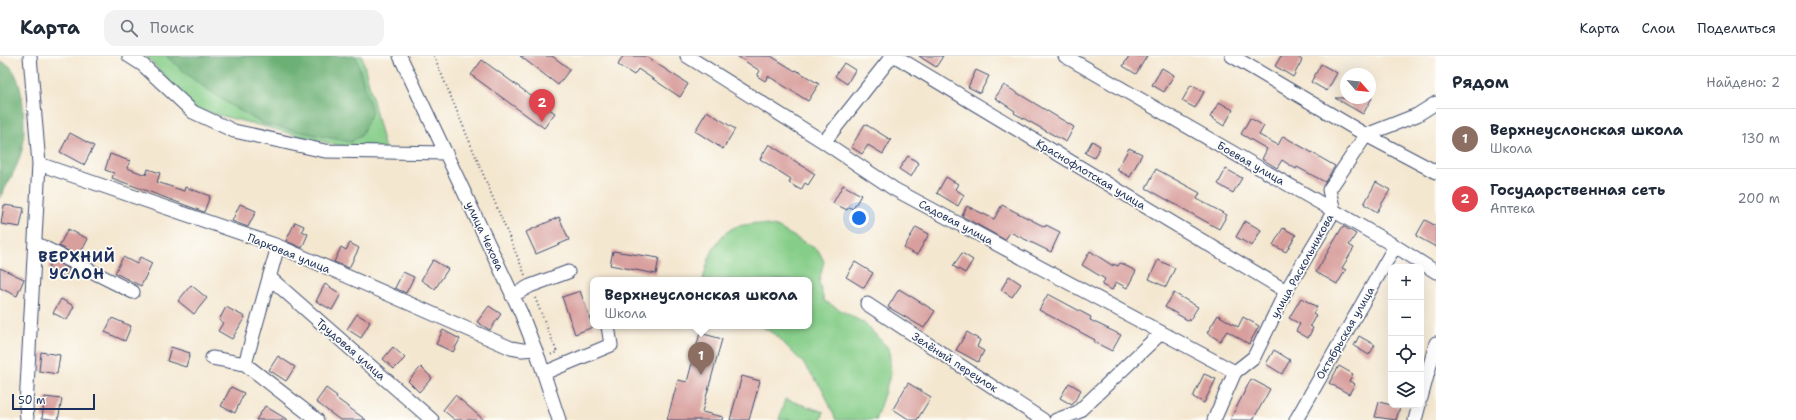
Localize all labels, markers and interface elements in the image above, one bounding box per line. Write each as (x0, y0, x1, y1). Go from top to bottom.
search box (104, 10, 384, 46)
text: Карта (20, 15, 80, 40)
icon: search (118, 17, 140, 39)
text: Поиск (150, 18, 194, 38)
text: Карта (1579, 19, 1620, 37)
text: Слои (1642, 19, 1675, 37)
text: Поделиться (1697, 19, 1776, 37)
north arrow (1340, 68, 1376, 104)
text: Рядом (1452, 71, 1509, 93)
text: Найдено: 2 (1706, 74, 1780, 91)
pin: 2 (529, 89, 555, 122)
text: Верхнеуслонская школа (1490, 120, 1683, 140)
text: 1 (1462, 130, 1468, 147)
text: 130 m (1742, 130, 1780, 147)
street label: Краснофлотская улица (1033, 136, 1148, 213)
street label: Боевая улица (1214, 138, 1287, 189)
text: Школа (1490, 140, 1532, 157)
text: Государственная сеть (1490, 180, 1665, 200)
text: 2 (1460, 190, 1470, 207)
text: 200 m (1738, 190, 1780, 207)
street label: Садовая улица (916, 196, 996, 249)
street label: улица Чехова (462, 199, 507, 273)
text: Аптека (1490, 200, 1535, 217)
your location (849, 208, 869, 228)
street label: улица Раскольникова (1267, 211, 1337, 321)
street label: Парковая улица (245, 230, 333, 277)
district label: ВЕРХНИЙ УСЛОН (38, 247, 116, 284)
map controls (1388, 264, 1424, 408)
button: + (1388, 264, 1424, 300)
popup (590, 277, 812, 329)
street label: Октябрьская улица (1313, 284, 1378, 382)
text: Верхнеуслонская школа (605, 285, 797, 305)
button: − (1388, 300, 1424, 336)
text: Школа (605, 305, 647, 322)
street label: Трудовая улица (313, 315, 389, 384)
street label: Зелёный переулок (909, 329, 1001, 396)
button: locate (1388, 336, 1424, 372)
pin: 1 (688, 342, 714, 375)
button: layers (1388, 372, 1424, 408)
scale bar (12, 392, 95, 411)
text: 50 m (18, 393, 46, 408)

